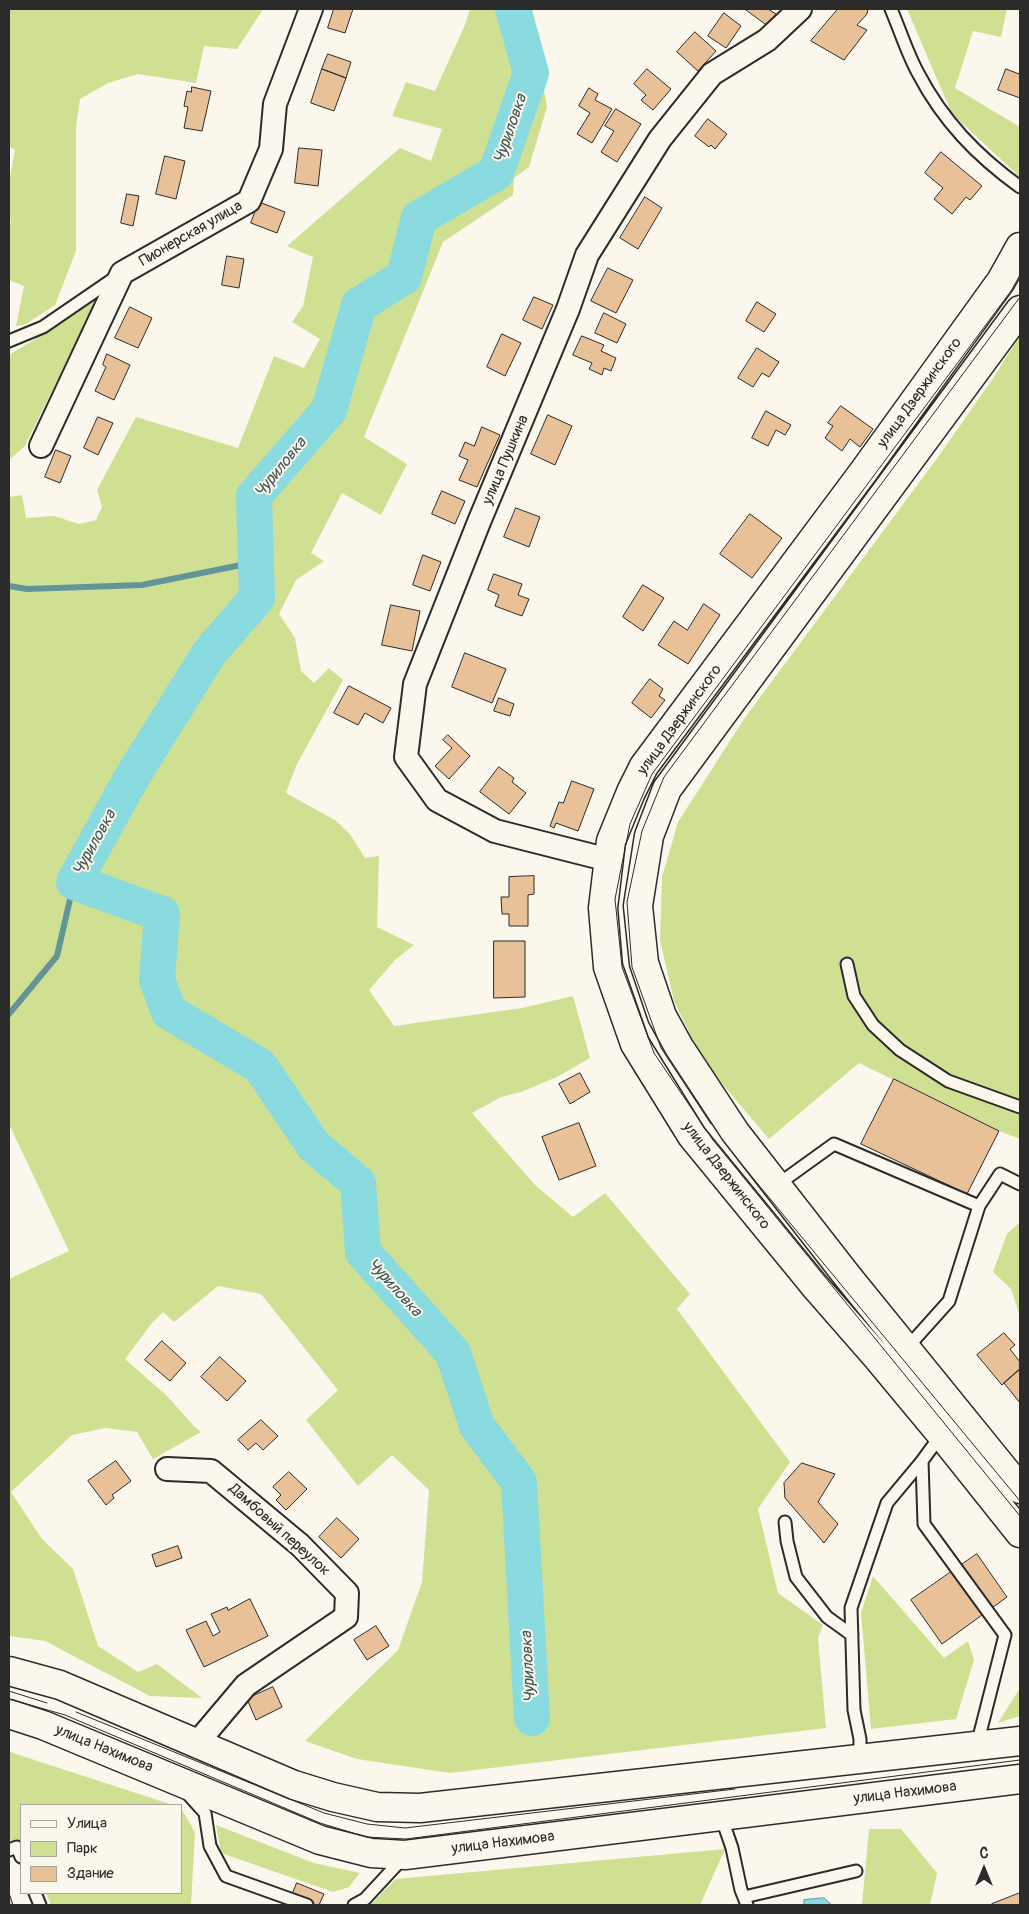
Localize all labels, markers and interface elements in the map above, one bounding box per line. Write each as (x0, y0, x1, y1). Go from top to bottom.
water label: Чуриловка (490, 92, 532, 166)
street label: Пионерская улица (136, 197, 246, 271)
street label: улица Дзержинского (874, 334, 966, 452)
street label: улица Пушкина (479, 413, 533, 507)
water label: Чуриловка (251, 434, 311, 502)
street label: улица Дзержинского (634, 661, 726, 779)
water label: Чуриловка (69, 807, 121, 879)
street label: улица Дзержинского (678, 1119, 774, 1233)
water label: Чуриловка (363, 1255, 425, 1321)
street label: Дамбовый переулок (225, 1480, 333, 1580)
water label: Чуриловка (518, 1631, 540, 1703)
street label: улица Нахимова (53, 1721, 155, 1777)
street label: улица Нахимова (853, 1778, 957, 1808)
legend (20, 1804, 182, 1894)
text: Улица (67, 1814, 107, 1833)
street label: улица Нахимова (451, 1828, 555, 1858)
text: Парк (67, 1839, 98, 1858)
north arrow (959, 1844, 1009, 1894)
text: С (980, 1845, 988, 1862)
text: Здание (67, 1864, 114, 1883)

